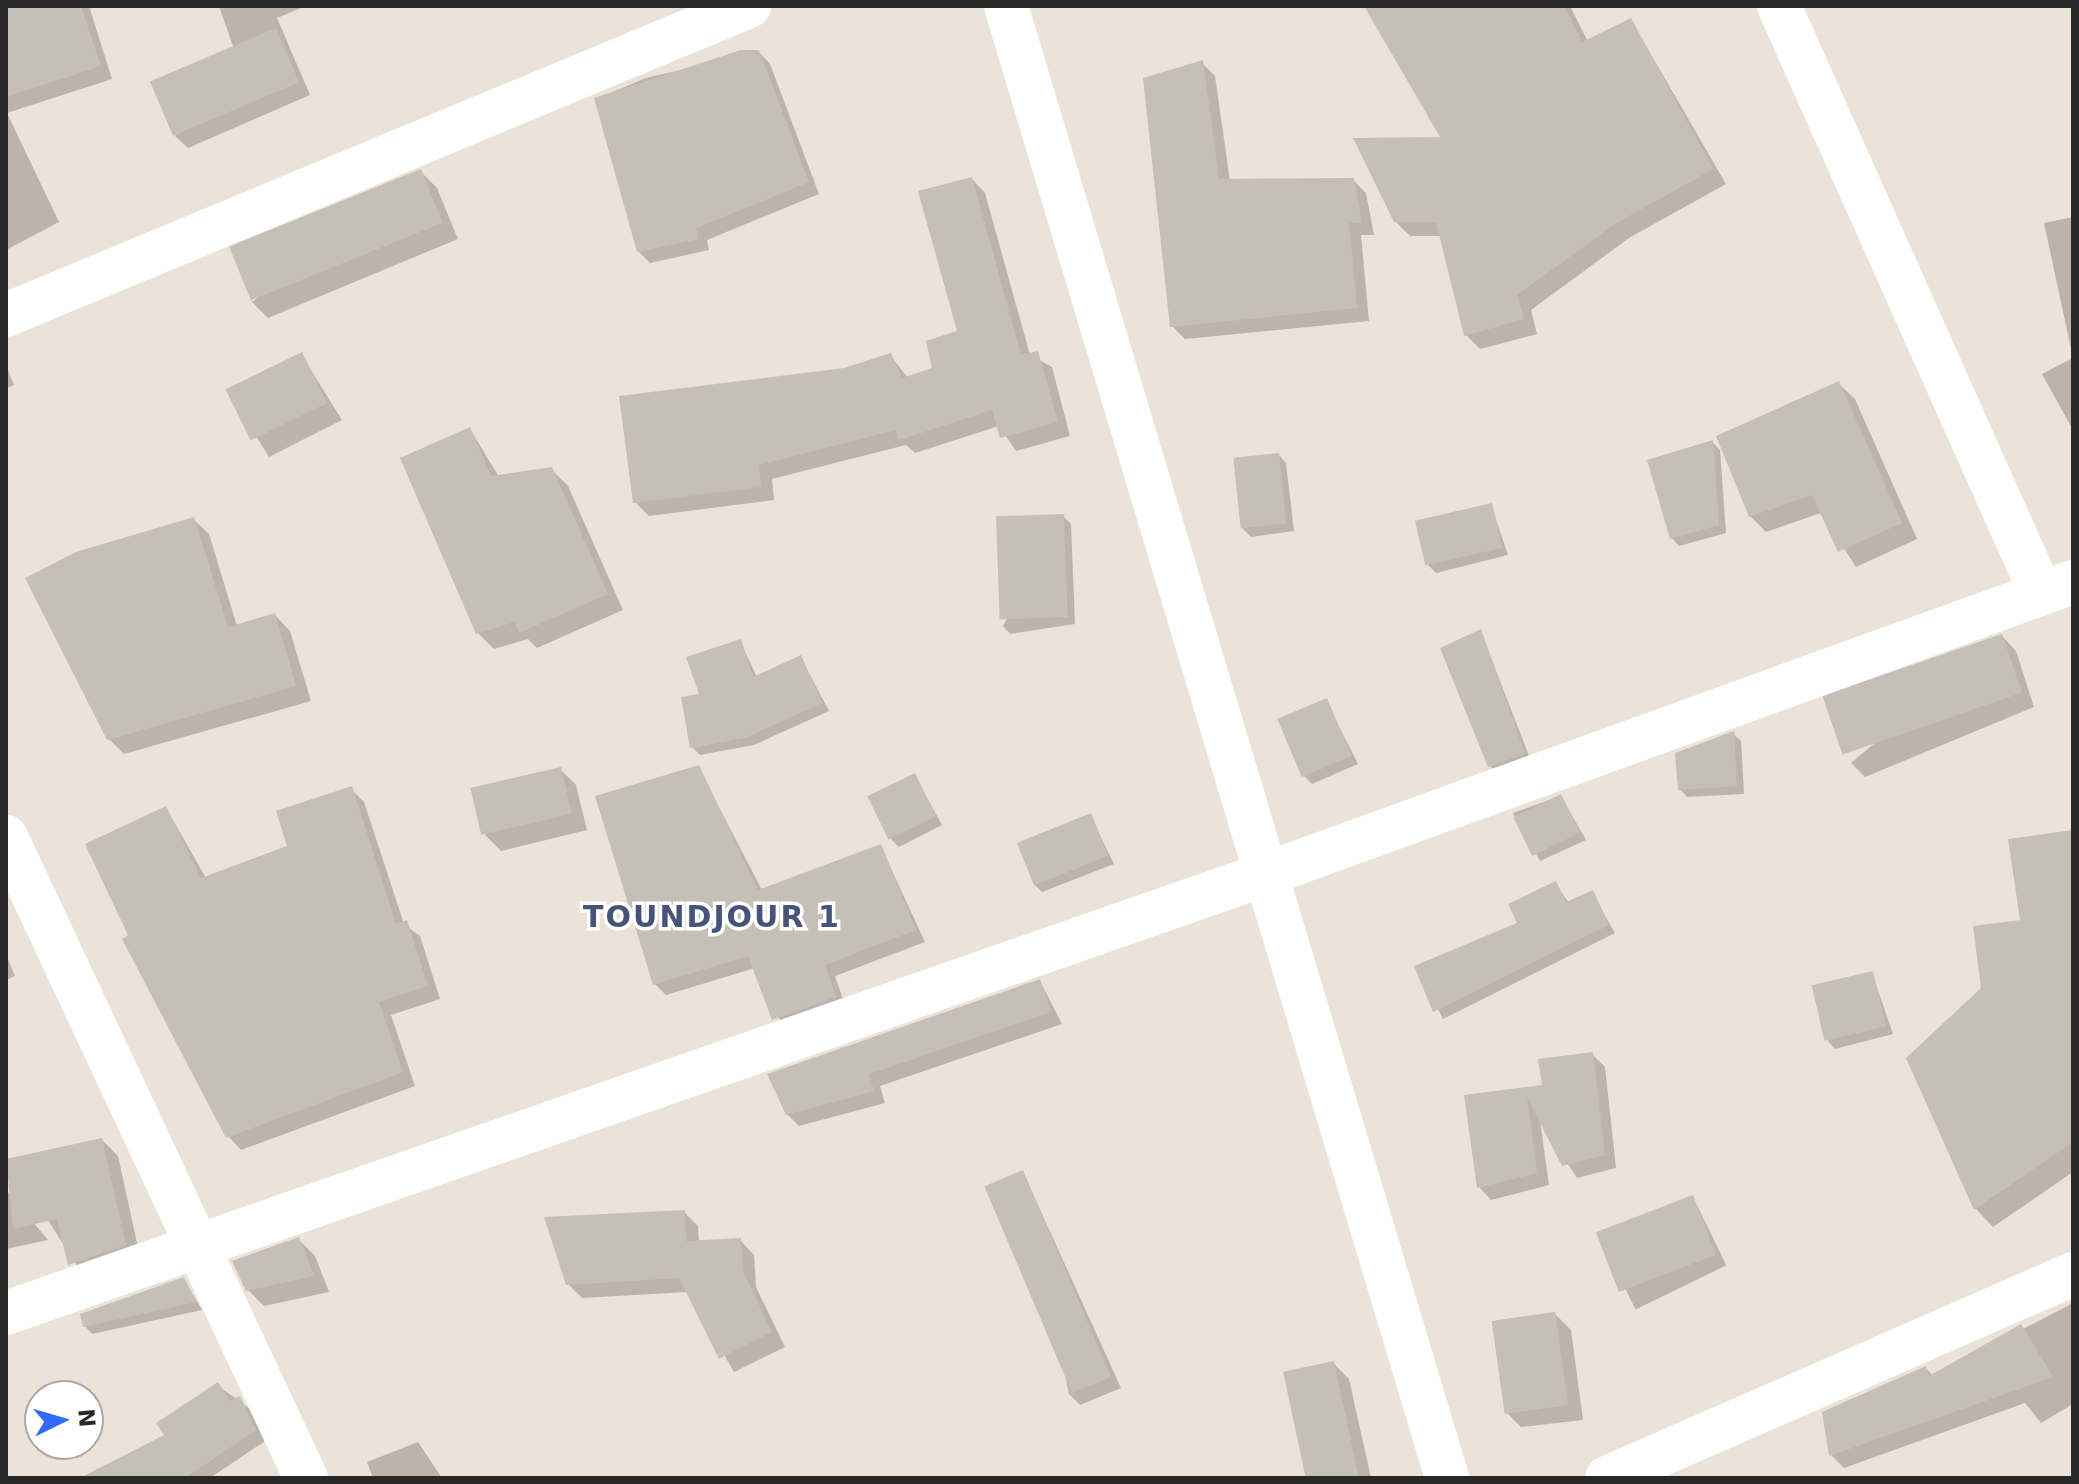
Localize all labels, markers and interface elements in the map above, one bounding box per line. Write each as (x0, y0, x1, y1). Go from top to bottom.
district label: TOUNDJOUR 1 (583, 899, 841, 935)
north arrow (24, 1380, 104, 1460)
text: N (73, 1408, 100, 1428)

